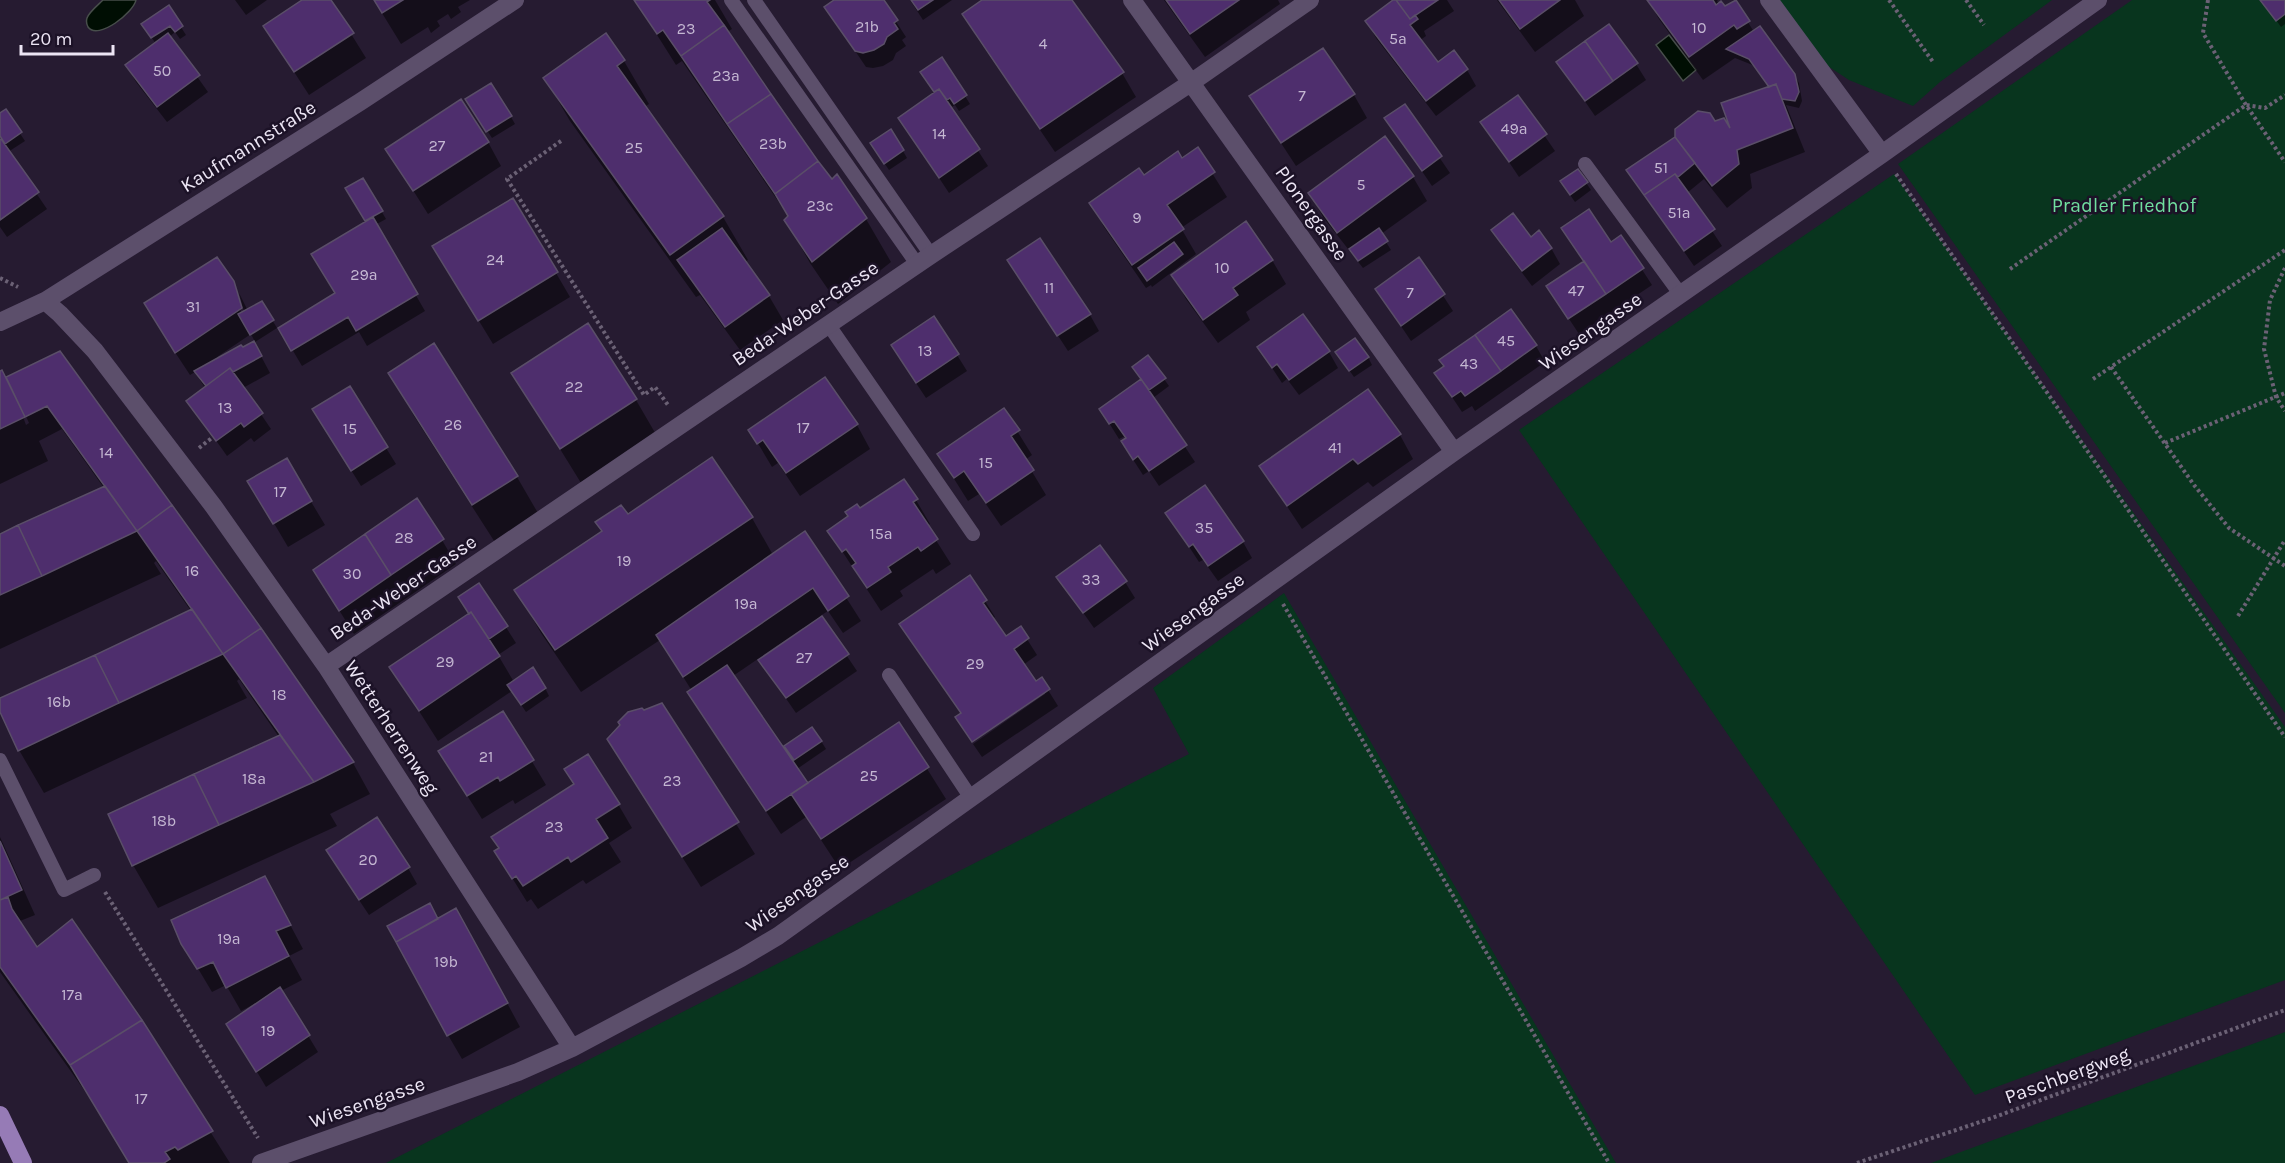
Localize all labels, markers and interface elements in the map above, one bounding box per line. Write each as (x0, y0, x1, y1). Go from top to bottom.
house number: 21b (855, 17, 879, 36)
scale bar (21, 18, 112, 56)
house number: 10 (1692, 18, 1706, 37)
house number: 23 (677, 19, 695, 38)
text: 20 m (30, 28, 72, 50)
house number: 5a (1389, 29, 1407, 48)
house number: 4 (1039, 34, 1048, 53)
house number: 50 (153, 61, 171, 80)
house number: 23a (712, 66, 740, 85)
house number: 7 (1298, 86, 1306, 105)
street label: Kaufmannstraße (177, 96, 320, 197)
house number: 49a (1500, 119, 1528, 138)
house number: 14 (932, 124, 946, 143)
house number: 23b (759, 134, 787, 153)
house number: 27 (429, 136, 446, 155)
house number: 25 (625, 138, 643, 157)
house number: 51 (1654, 158, 1668, 177)
street label: Plonergasse (1270, 161, 1353, 265)
house number: 5 (1356, 175, 1366, 194)
park label: Pradler Friedhof (2052, 194, 2196, 217)
house number: 23c (807, 196, 833, 215)
house number: 51a (1667, 203, 1691, 222)
house number: 9 (1132, 208, 1142, 227)
house number: 24 (486, 250, 504, 269)
street label: Beda-Weber-Gasse (728, 256, 883, 371)
house number: 10 (1215, 258, 1229, 277)
house number: 29a (350, 265, 378, 284)
house number: 11 (1044, 278, 1054, 297)
house number: 47 (1568, 281, 1585, 300)
house number: 7 (1406, 283, 1414, 302)
street label: Wiesengasse (1534, 287, 1646, 375)
house number: 31 (186, 297, 200, 316)
house number: 45 (1497, 331, 1515, 350)
house number: 13 (918, 341, 932, 360)
house number: 43 (1460, 354, 1478, 373)
house number: 22 (565, 377, 583, 396)
house number: 13 (218, 398, 232, 417)
house number: 26 (444, 415, 462, 434)
house number: 17 (797, 418, 810, 437)
house number: 15 (343, 419, 357, 438)
house number: 41 (1328, 438, 1342, 457)
house number: 14 (99, 443, 113, 462)
house number: 15 (979, 453, 993, 472)
house number: 17 (274, 482, 287, 501)
house number: 35 (1195, 518, 1213, 537)
house number: 15a (869, 524, 893, 543)
house number: 28 (394, 528, 414, 547)
street label: Beda-Weber-Gasse (326, 530, 481, 645)
house number: 19 (617, 551, 631, 570)
house number: 16 (185, 561, 199, 580)
house number: 30 (343, 564, 361, 583)
street label: Wiesengasse (1138, 568, 1249, 657)
house number: 33 (1082, 570, 1100, 589)
house number: 19a (734, 594, 758, 613)
house number: 27 (796, 648, 813, 667)
house number: 29 (436, 652, 454, 671)
house number: 29 (966, 654, 984, 673)
street label: Wetterherrenweg (340, 656, 444, 799)
house number: 18 (271, 685, 287, 704)
house number: 16b (47, 692, 71, 711)
house number: 21 (479, 747, 493, 766)
house number: 25 (860, 766, 878, 785)
house number: 18a (242, 769, 266, 788)
house number: 23 (663, 771, 681, 790)
house number: 18b (152, 811, 176, 830)
house number: 23 (545, 817, 563, 836)
street label: Wiesengasse (741, 849, 853, 937)
house number: 20 (359, 850, 377, 869)
house number: 19a (217, 929, 241, 948)
house number: 19b (434, 952, 458, 971)
house number: 17a (61, 985, 83, 1004)
house number: 19 (261, 1021, 275, 1040)
street label: Paschbergweg (2002, 1042, 2133, 1109)
street label: Wiesengasse (306, 1072, 428, 1133)
house number: 17 (135, 1089, 148, 1108)

